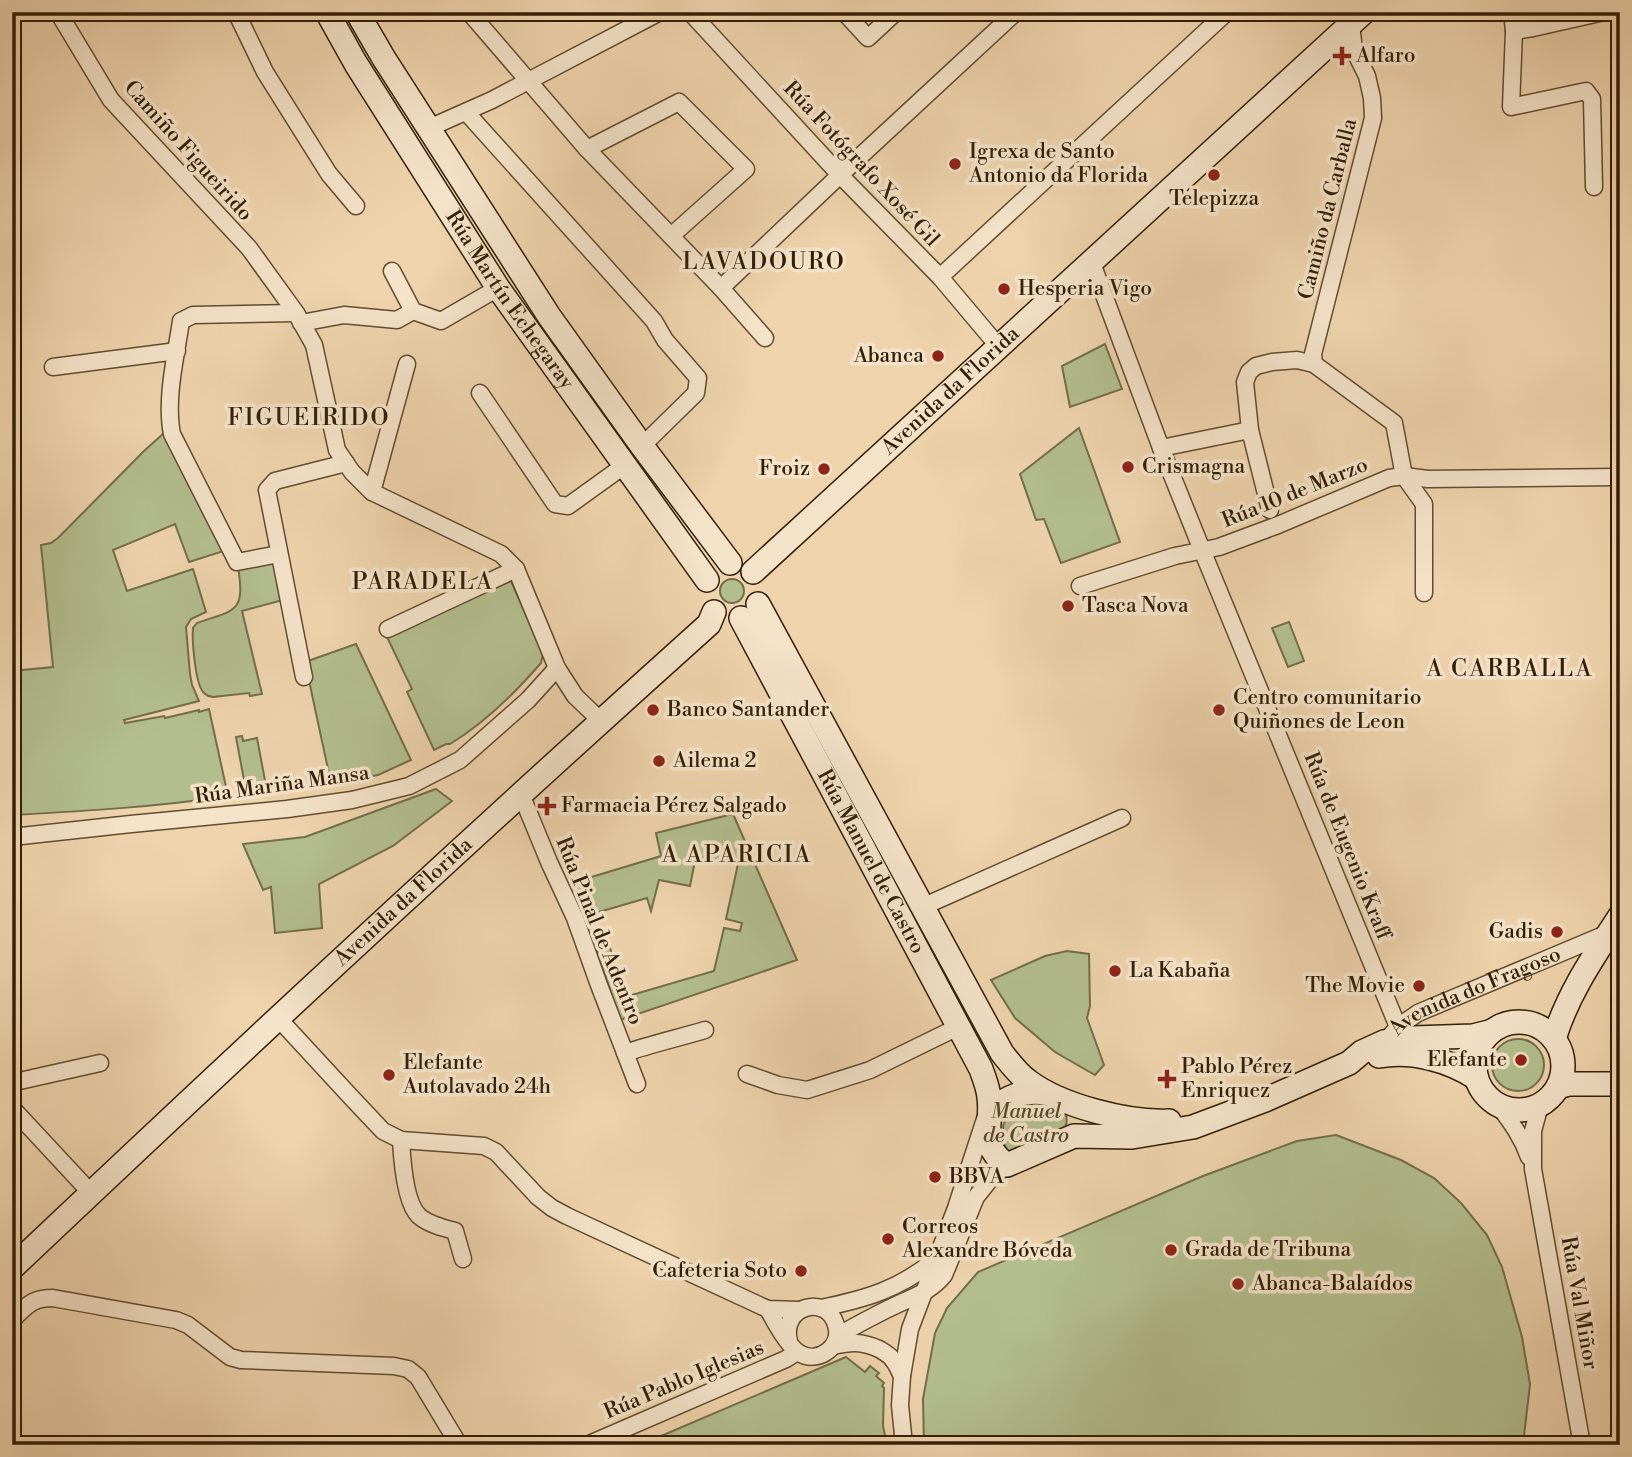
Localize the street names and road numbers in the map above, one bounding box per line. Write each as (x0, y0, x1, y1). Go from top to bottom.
street label: Camiño Figueirido (118, 75, 258, 227)
street label: Rúa Fotógrafo Xosé Gil (777, 76, 945, 252)
street label: Camiño da Carballa (1293, 115, 1363, 302)
street label: Rúa Martín Echegaray (439, 206, 580, 395)
street label: Avenida da Florida (875, 321, 1025, 461)
street label: Rúa 10 de Marzo (1218, 452, 1372, 534)
street label: Rúa de Eugenio Kraff (1297, 748, 1397, 945)
street label: Rúa Mariña Mansa (193, 760, 371, 810)
street label: Rúa Manuel de Castro (811, 765, 930, 959)
street label: Avenida da Florida (328, 832, 478, 973)
street label: Rúa Pinal de Adentro (549, 833, 649, 1029)
street label: Avenida do Fragoso (1383, 941, 1565, 1042)
street label: Rúa Val Miñor (1555, 1234, 1603, 1372)
street label: Rúa Pablo Iglesias (600, 1335, 768, 1425)

